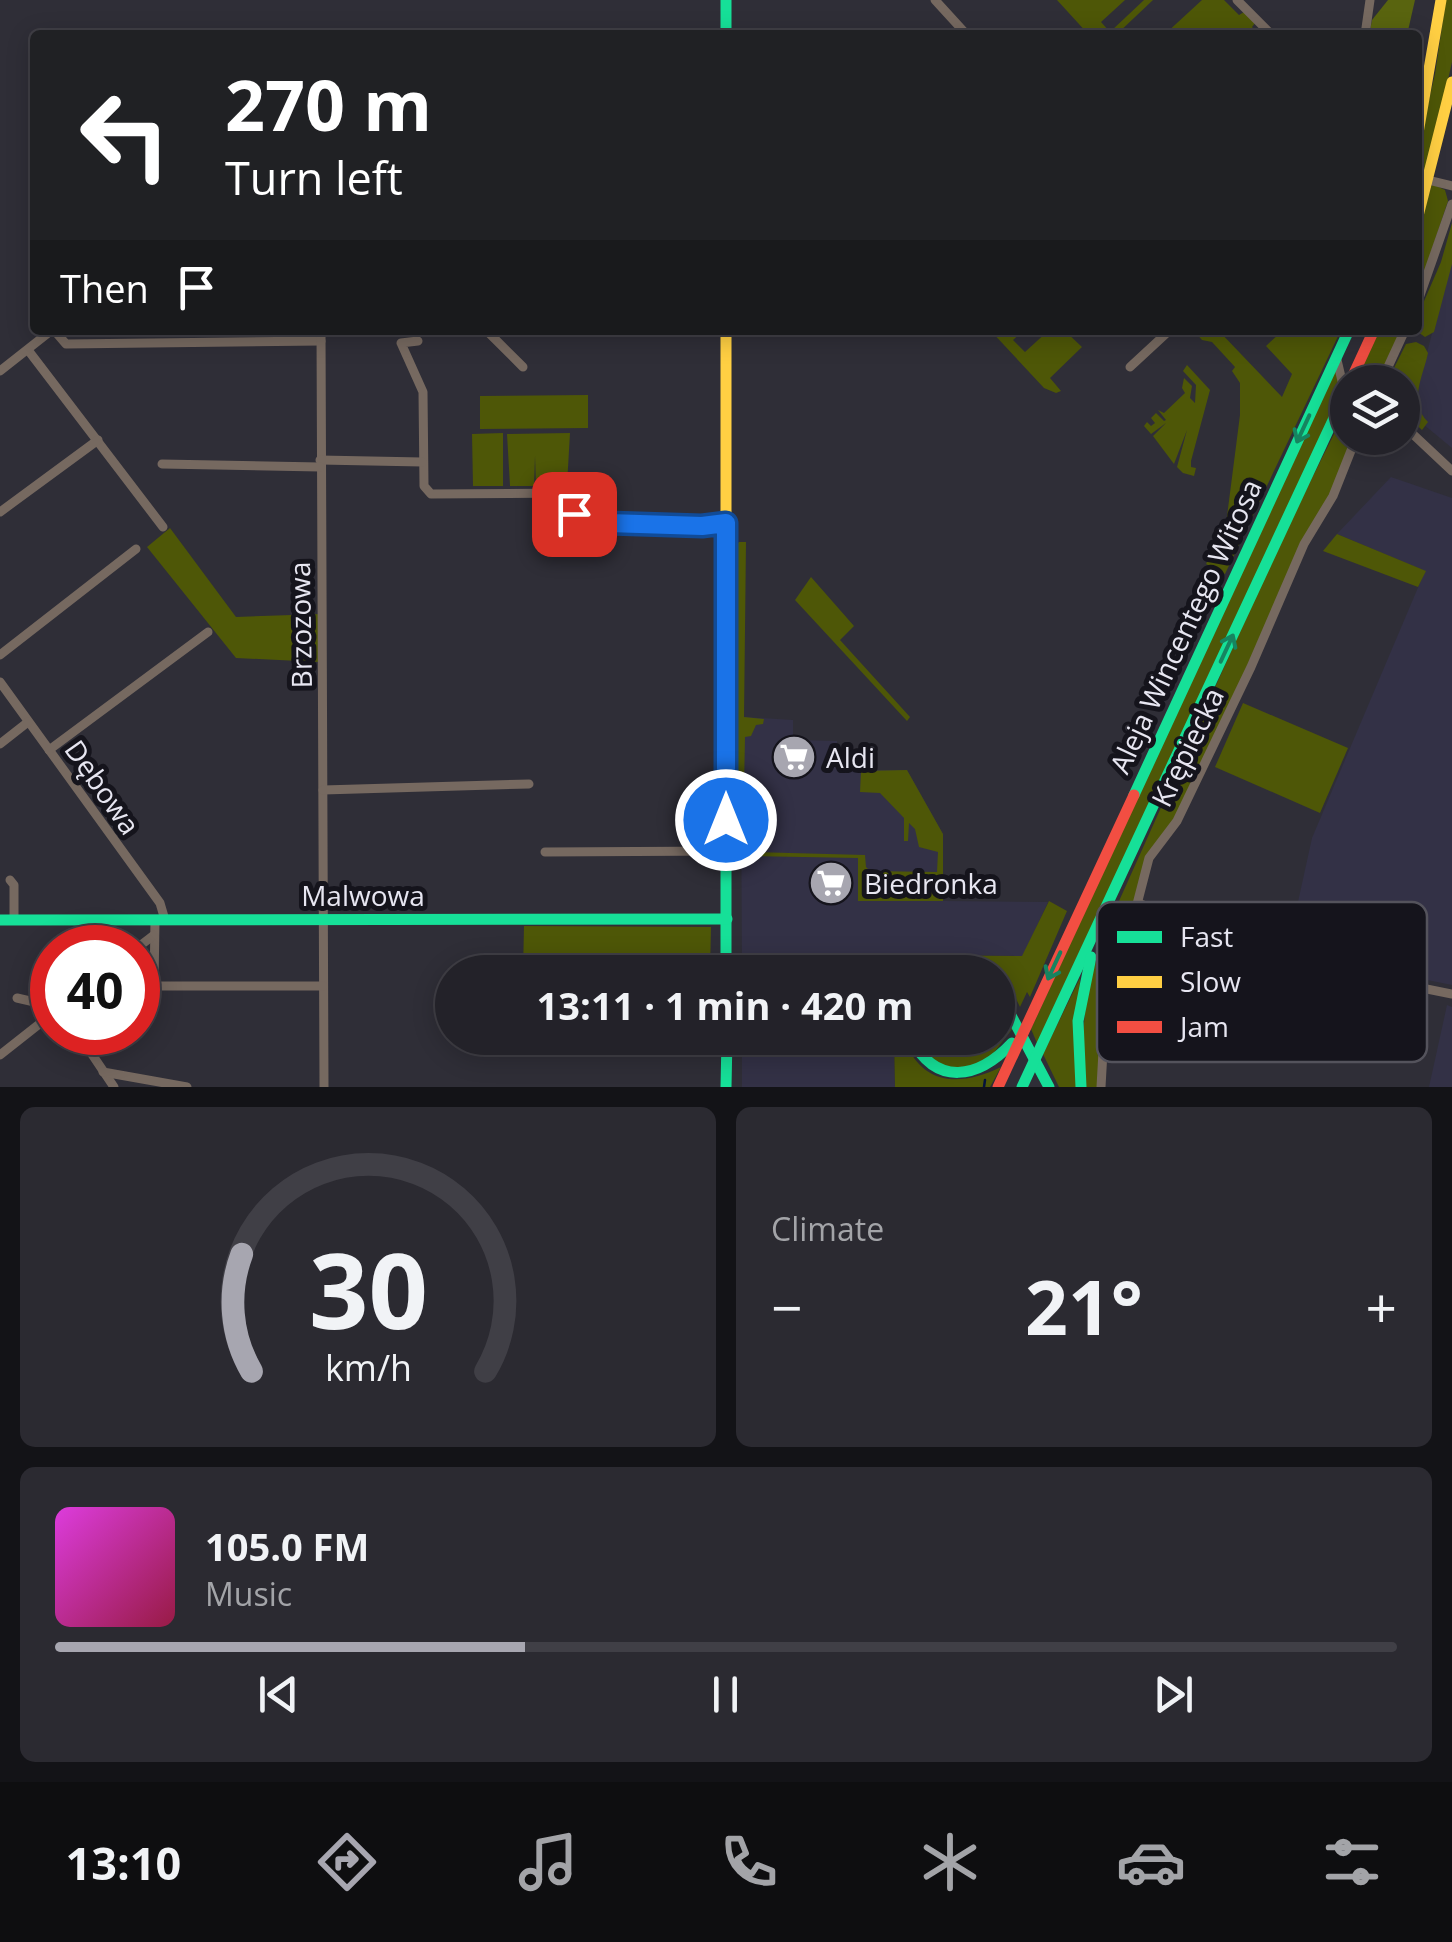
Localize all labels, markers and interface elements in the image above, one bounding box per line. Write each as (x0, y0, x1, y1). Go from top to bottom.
text: 270 m (225, 56, 432, 152)
icon: left (60, 70, 190, 200)
text: Turn left (225, 147, 403, 208)
icon: arrive (169, 260, 224, 315)
text: Then (60, 262, 149, 314)
map controls (1330, 365, 1420, 455)
button: layers (1330, 365, 1420, 455)
one-way arrow (1293, 413, 1311, 444)
pin (532, 472, 617, 557)
street label: Aleja Wincentego Witosa (1100, 473, 1270, 779)
icon: arrive (547, 487, 602, 542)
street label: Brzozowa (280, 561, 320, 689)
one-way arrow (1218, 634, 1237, 664)
street label: Krępiecka (1142, 681, 1232, 813)
street label: Dębowa (57, 732, 149, 842)
supermarket icon: Aldi (771, 734, 817, 780)
place label: Aldi (826, 738, 875, 776)
position arrow (674, 768, 778, 872)
supermarket icon: Biedronka (808, 860, 854, 906)
place label: Biedronka (864, 864, 998, 902)
street label: Malwowa (301, 876, 425, 914)
legend (1097, 902, 1427, 1062)
text: Fast (1180, 917, 1233, 955)
speed limit sign: 40 (30, 925, 160, 1055)
one-way arrow (1044, 950, 1063, 980)
text: Slow (1180, 962, 1241, 1000)
text: 13:11 · 1 min · 420 m (537, 979, 913, 1031)
text: Jam (1177, 1007, 1229, 1045)
text: Climate (771, 1207, 884, 1250)
text: 30 (309, 1218, 427, 1359)
text: 21° (1025, 1255, 1143, 1357)
text: − (771, 1269, 802, 1344)
text: + (1366, 1269, 1397, 1344)
text: km/h (325, 1343, 411, 1391)
text: 105.0 FM (205, 1520, 369, 1572)
text: Music (205, 1572, 292, 1615)
icon: previous (251, 1667, 306, 1722)
icon: pause (698, 1667, 753, 1722)
icon: next (1146, 1667, 1201, 1722)
icon: directions (312, 1827, 382, 1897)
icon: music (513, 1827, 583, 1897)
icon: phone (714, 1827, 784, 1897)
icon: climate (915, 1827, 985, 1897)
icon: car (1116, 1827, 1186, 1897)
icon: filters (1317, 1827, 1387, 1897)
text: 13:10 (65, 1832, 181, 1893)

